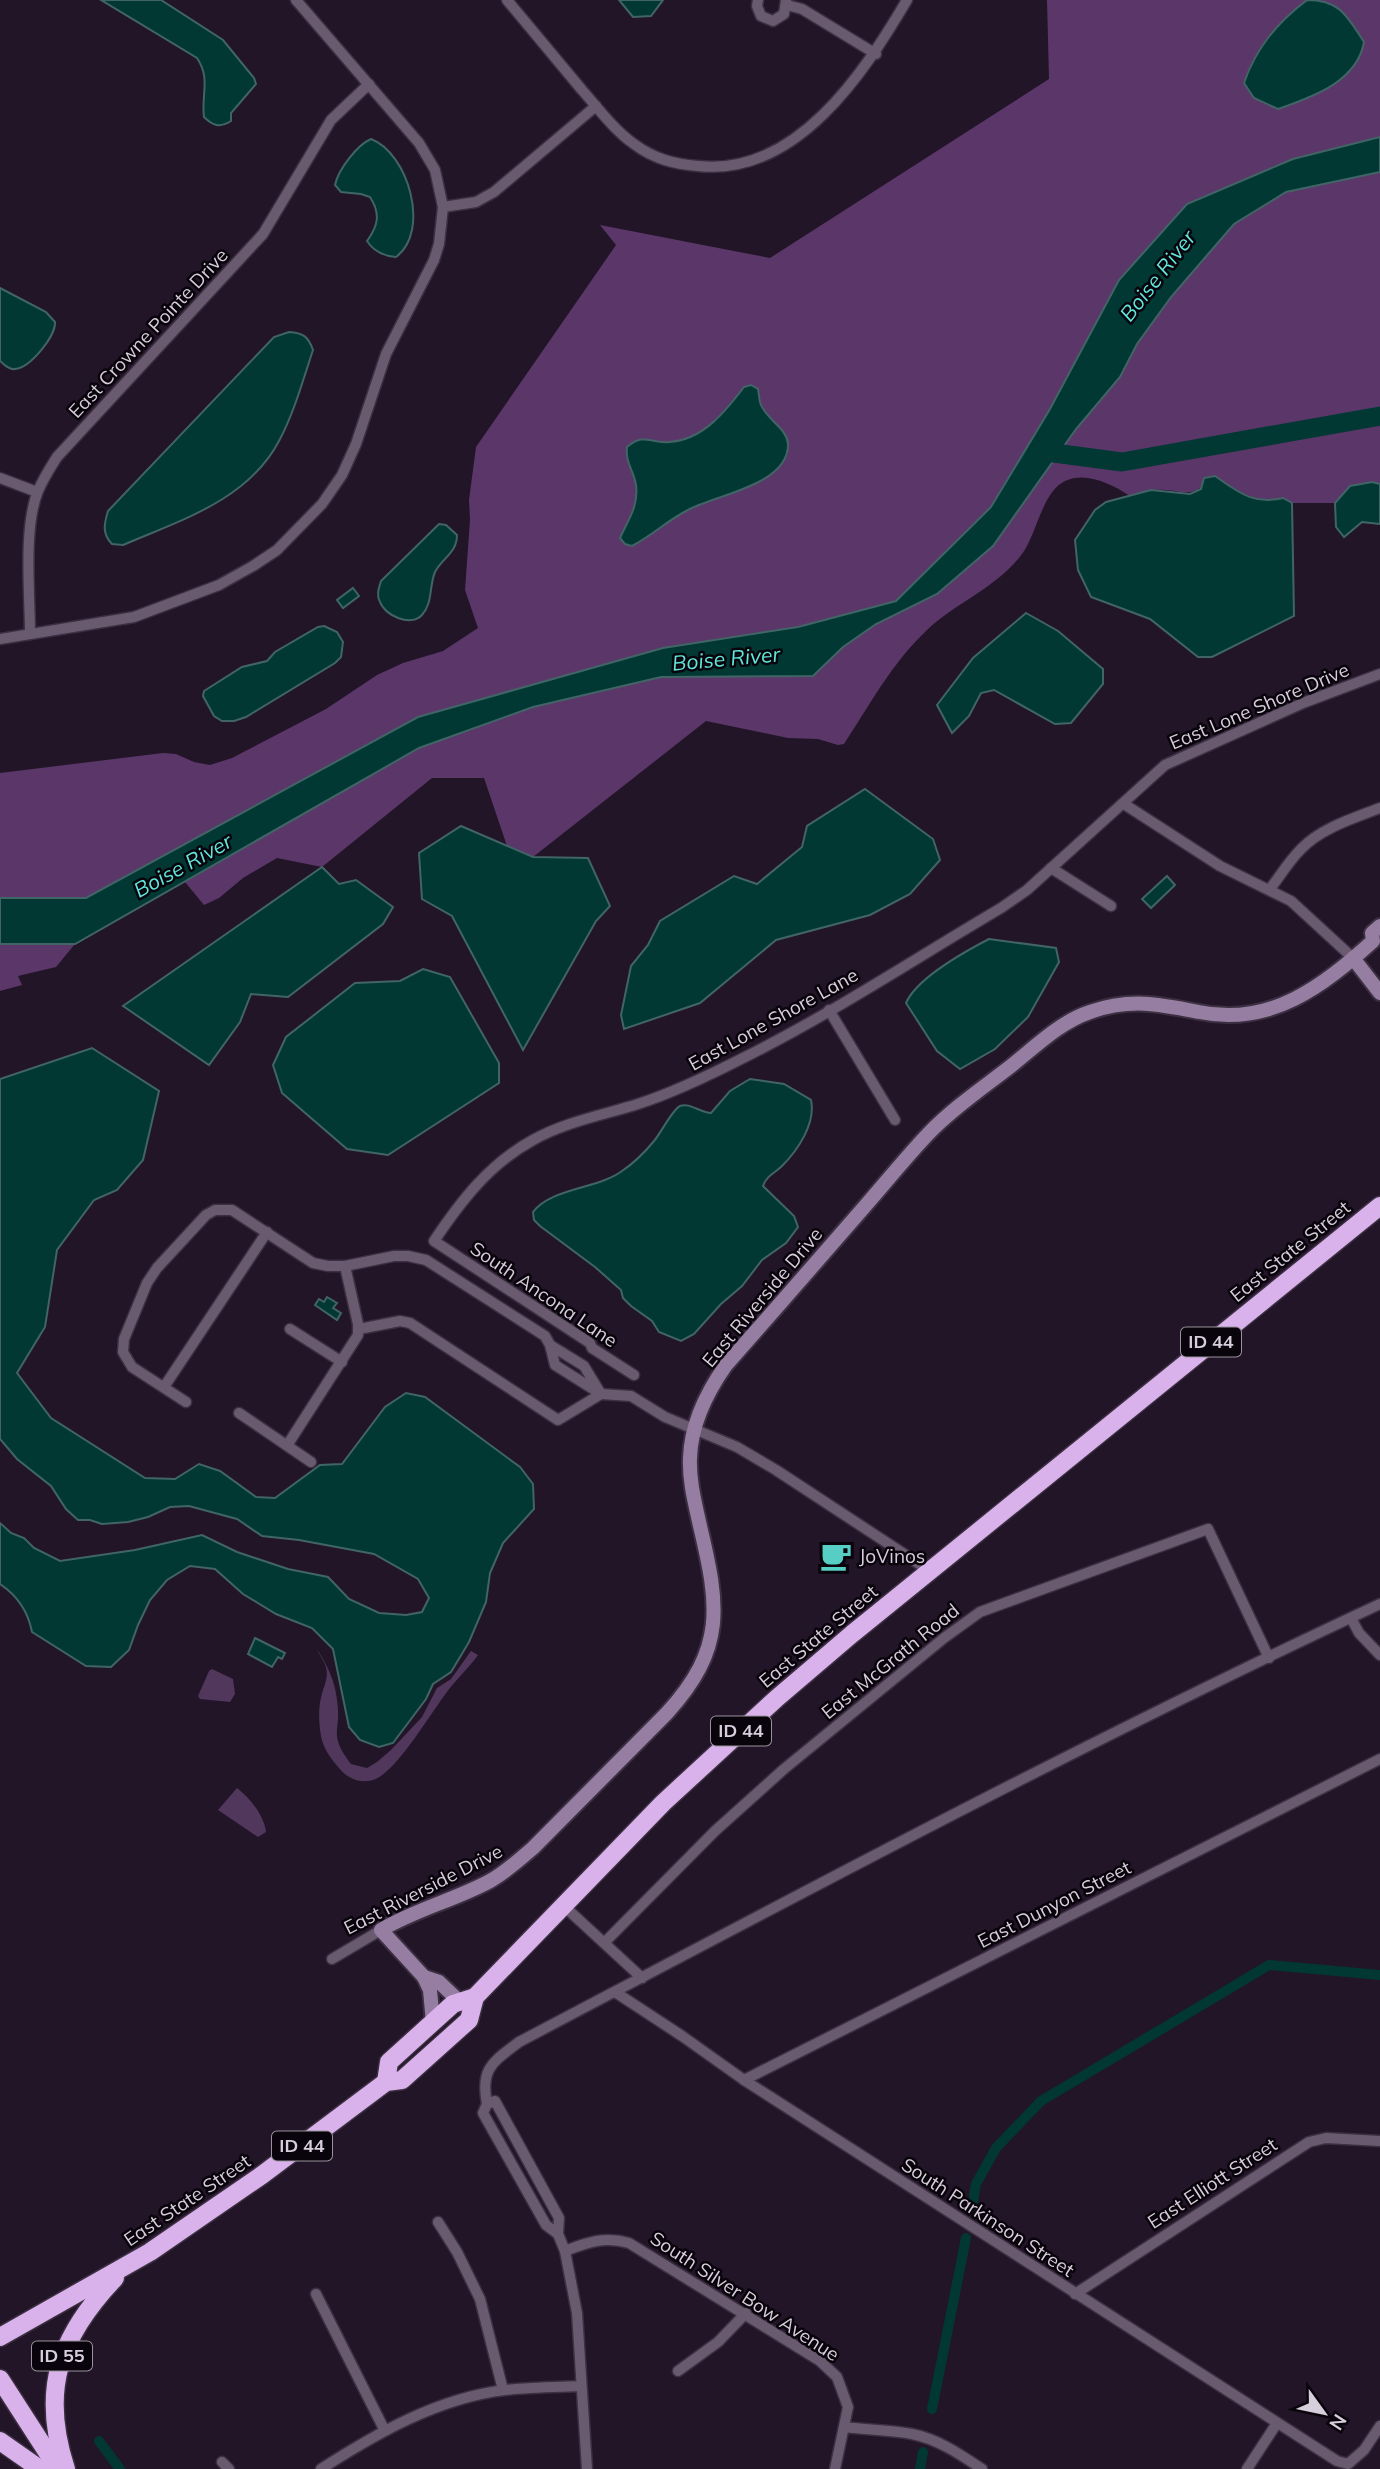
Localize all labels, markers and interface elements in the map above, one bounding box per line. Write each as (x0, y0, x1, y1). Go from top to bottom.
water label: Boise River (1114, 224, 1202, 326)
street label: East Crowne Pointe Drive (63, 243, 233, 423)
water label: Boise River (671, 640, 782, 676)
street label: East Lone Shore Drive (1166, 657, 1352, 755)
water label: Boise River (129, 827, 237, 903)
street label: East Lone Shore Lane (684, 962, 862, 1076)
street label: East State Street (1225, 1195, 1355, 1307)
street label: East Riverside Drive (697, 1222, 827, 1372)
street label: South Ancona Lane (466, 1236, 622, 1352)
road number: ID 44 (1181, 1328, 1241, 1357)
cafe icon: JoVinos (819, 1539, 853, 1573)
place label: JoVinos (859, 1544, 925, 1568)
street label: East State Street (754, 1579, 883, 1693)
street label: East McGrath Road (816, 1598, 964, 1724)
road number: ID 44 (711, 1716, 771, 1746)
street label: East Riverside Drive (340, 1839, 506, 1939)
street label: East Dunyon Street (973, 1855, 1135, 1953)
road number: ID 44 (272, 2132, 332, 2160)
street label: East Elliott Street (1143, 2132, 1281, 2234)
street label: East State Street (119, 2149, 255, 2251)
street label: South Parkinson Street (897, 2152, 1079, 2282)
street label: South Silver Bow Avenue (646, 2226, 844, 2366)
road number: ID 55 (32, 2342, 92, 2370)
north arrow (1289, 2378, 1359, 2448)
text: N (1324, 2410, 1352, 2435)

